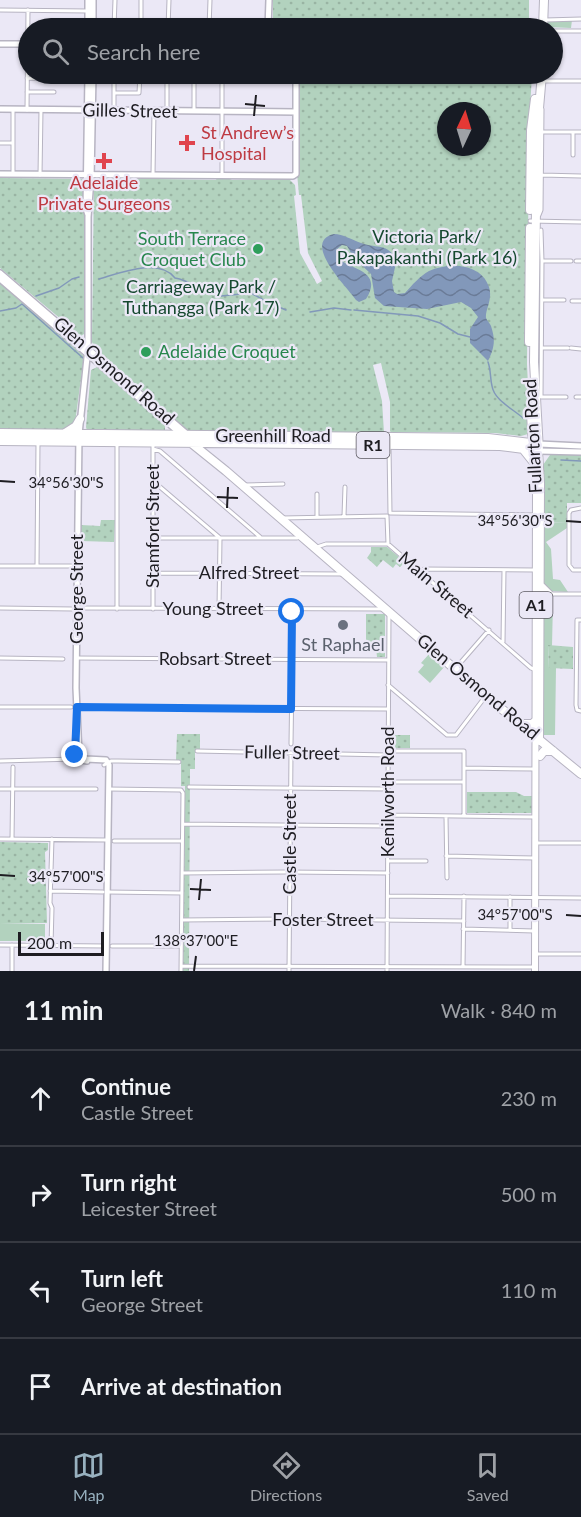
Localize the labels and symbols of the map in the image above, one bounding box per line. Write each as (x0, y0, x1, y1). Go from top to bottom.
street label: Gilles Street (82, 98, 178, 122)
north arrow (437, 102, 491, 156)
place label: St Andrew’s Hospital (201, 121, 294, 164)
marker: St Andrew’s Hospital (178, 134, 196, 152)
marker: Adelaide Private Surgeons (95, 152, 113, 170)
place label: Adelaide Private Surgeons (38, 171, 171, 214)
park label: Victoria Park/ Pakapakanthi (Park 16) (337, 225, 517, 268)
place label: South Terrace Croquet Club (138, 227, 246, 270)
marker: South Terrace Croquet Club (251, 242, 265, 256)
park label: Carriageway Park / Tuthangga (Park 17) (123, 275, 279, 318)
street label: Glen Osmond Road (50, 312, 180, 429)
place label: Adelaide Croquet (158, 340, 296, 362)
marker: Adelaide Croquet (139, 345, 153, 359)
street label: Fullarton Road (518, 378, 546, 494)
street label: Greenhill Road (215, 424, 331, 446)
road number: R1 (356, 432, 389, 458)
street label: Stamford Street (141, 463, 163, 588)
text: 34°56'30"S (28, 473, 104, 491)
text: 34°56'30"S (477, 511, 553, 529)
street label: George Street (65, 534, 87, 644)
street label: Main Street (394, 546, 479, 622)
street label: Alfred Street (199, 561, 300, 583)
road number: A1 (520, 592, 552, 618)
street label: Young Street (163, 597, 264, 619)
route start (278, 598, 304, 624)
marker: St Raphael (336, 618, 350, 632)
street label: Glen Osmond Road (413, 629, 544, 744)
place label: St Raphael (301, 633, 385, 655)
street label: Robsart Street (159, 647, 272, 669)
street label: Kenilworth Road (376, 726, 398, 858)
street label: Fuller Street (244, 740, 341, 764)
route end (61, 741, 87, 767)
street label: Castle Street (278, 793, 300, 894)
text: 34°57'00"S (28, 867, 104, 885)
text: 34°57'00"S (477, 905, 553, 923)
street label: Foster Street (272, 908, 374, 930)
scale bar (18, 929, 104, 956)
text: 138°37'00"E (154, 931, 238, 949)

